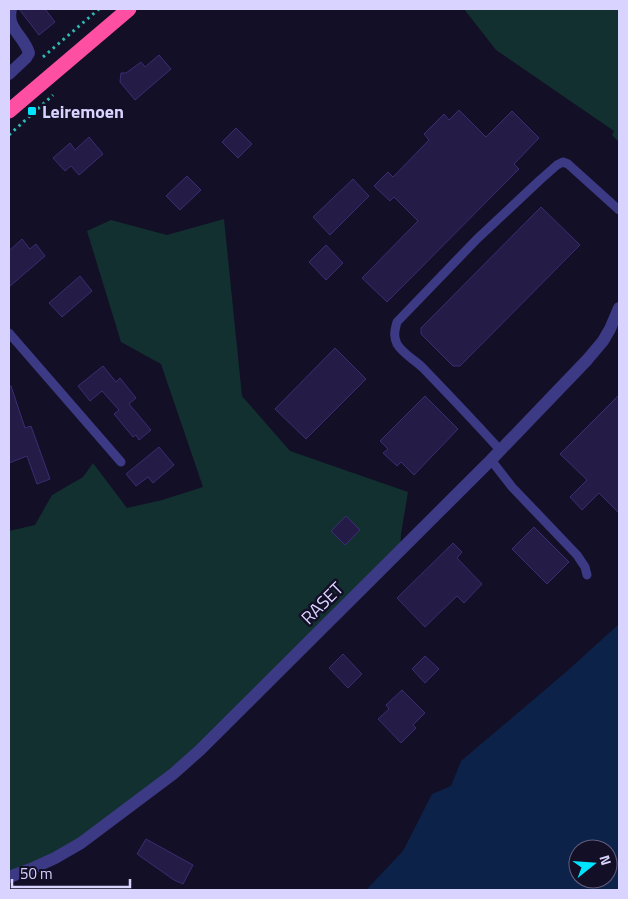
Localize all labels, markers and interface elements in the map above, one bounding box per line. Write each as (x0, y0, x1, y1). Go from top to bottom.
place label: Leiremoen (42, 98, 124, 125)
marker: Leiremoen (26, 105, 38, 117)
street label: RASET (295, 575, 350, 630)
north arrow (568, 839, 618, 889)
text: N (594, 852, 617, 868)
scale bar (12, 856, 130, 888)
text: 50 m (20, 862, 53, 885)

